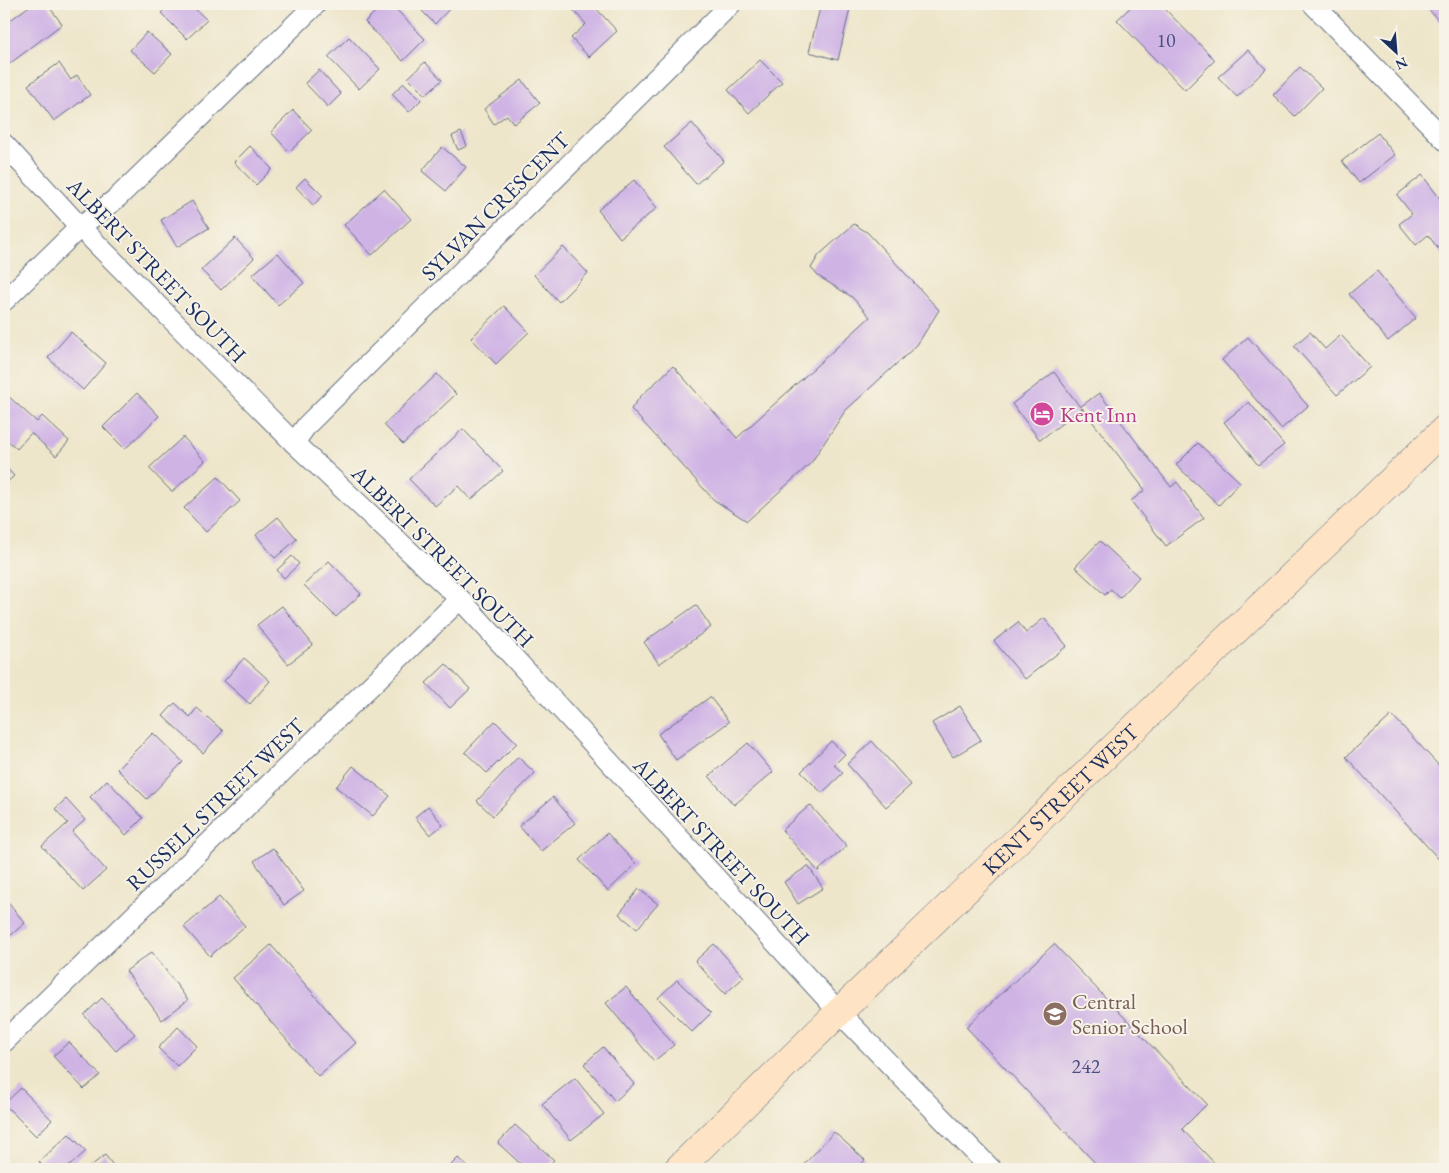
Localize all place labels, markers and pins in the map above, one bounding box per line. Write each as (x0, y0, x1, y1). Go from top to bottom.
place label: Kent Inn (1060, 400, 1138, 429)
hotel icon: Kent Inn (1029, 401, 1055, 427)
place label: Central Senior School (1072, 987, 1188, 1041)
school or university icon: Central Senior School (1042, 1001, 1068, 1027)

